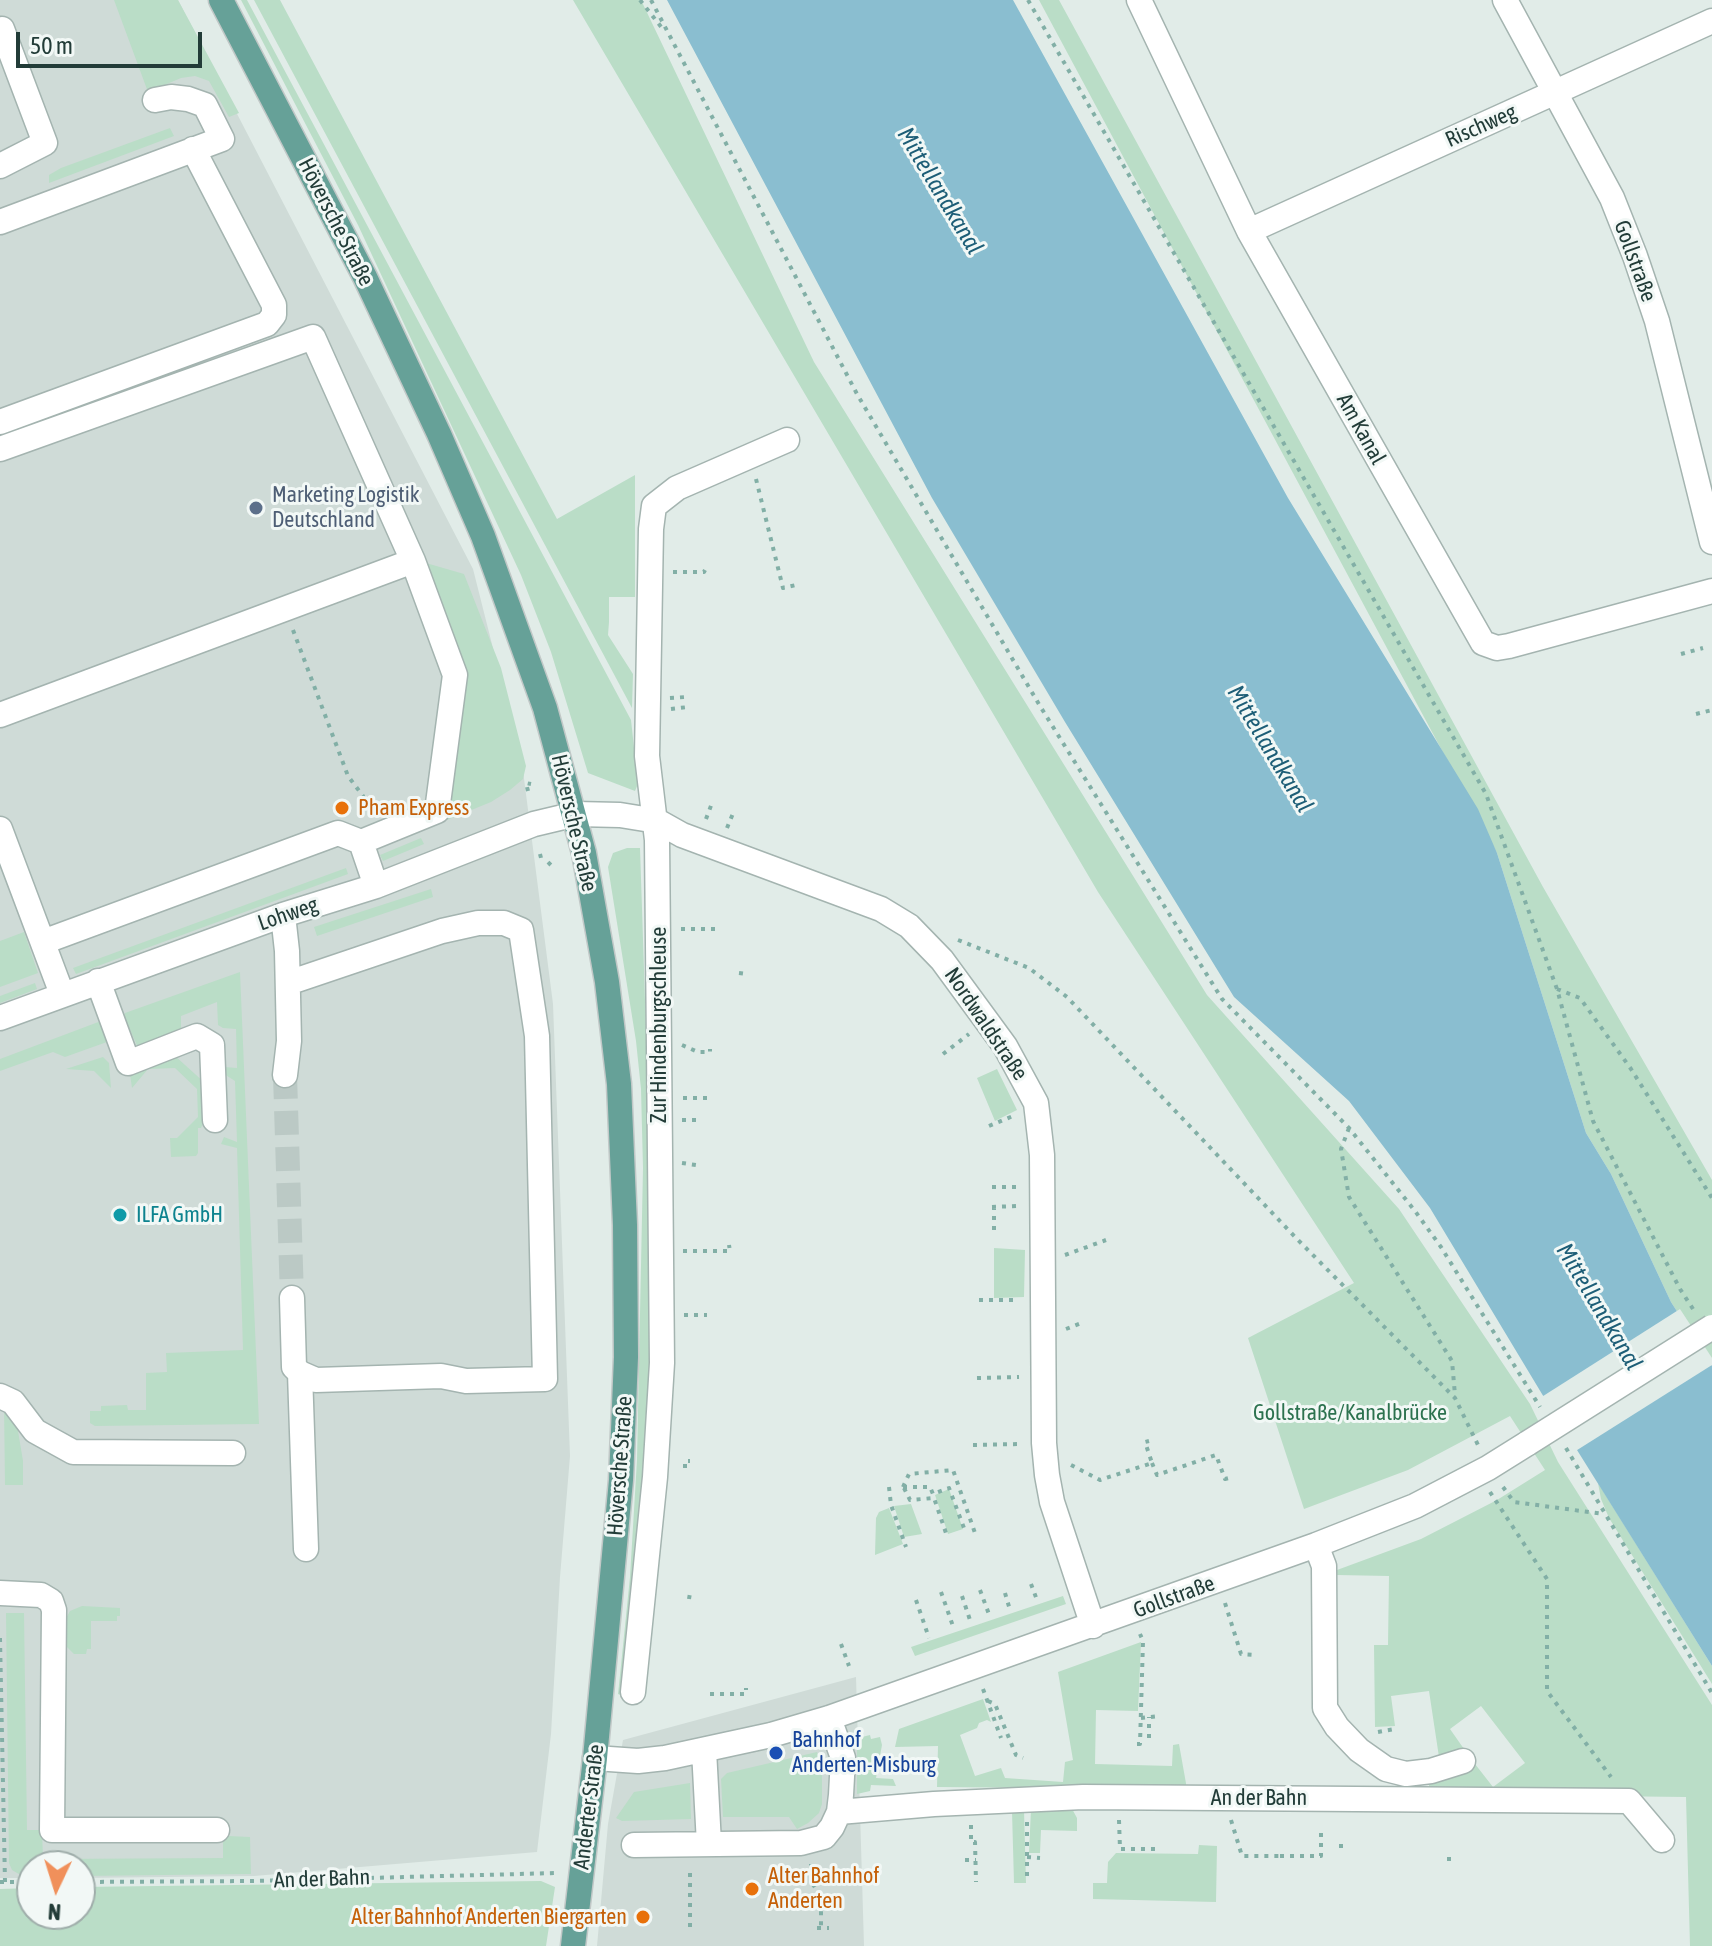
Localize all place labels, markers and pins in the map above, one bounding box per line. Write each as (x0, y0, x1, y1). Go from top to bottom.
place label: Marketing Logistik Deutschland (272, 482, 419, 534)
marker: Marketing Logistik Deutschland (247, 499, 265, 517)
place label: Pham Express (358, 795, 469, 821)
marker: Pham Express (333, 799, 351, 817)
place label: ILFA GmbH (136, 1202, 223, 1228)
marker: ILFA GmbH (111, 1206, 129, 1224)
place label: Bahnhof Anderten-Misburg (792, 1727, 936, 1778)
marker: Bahnhof Anderten-Misburg (767, 1744, 785, 1762)
place label: Alter Bahnhof Anderten (768, 1863, 879, 1914)
marker: Alter Bahnhof Anderten (743, 1880, 761, 1898)
place label: Alter Bahnhof Anderten Biergarten (351, 1904, 627, 1930)
marker: Alter Bahnhof Anderten Biergarten (634, 1908, 652, 1926)

